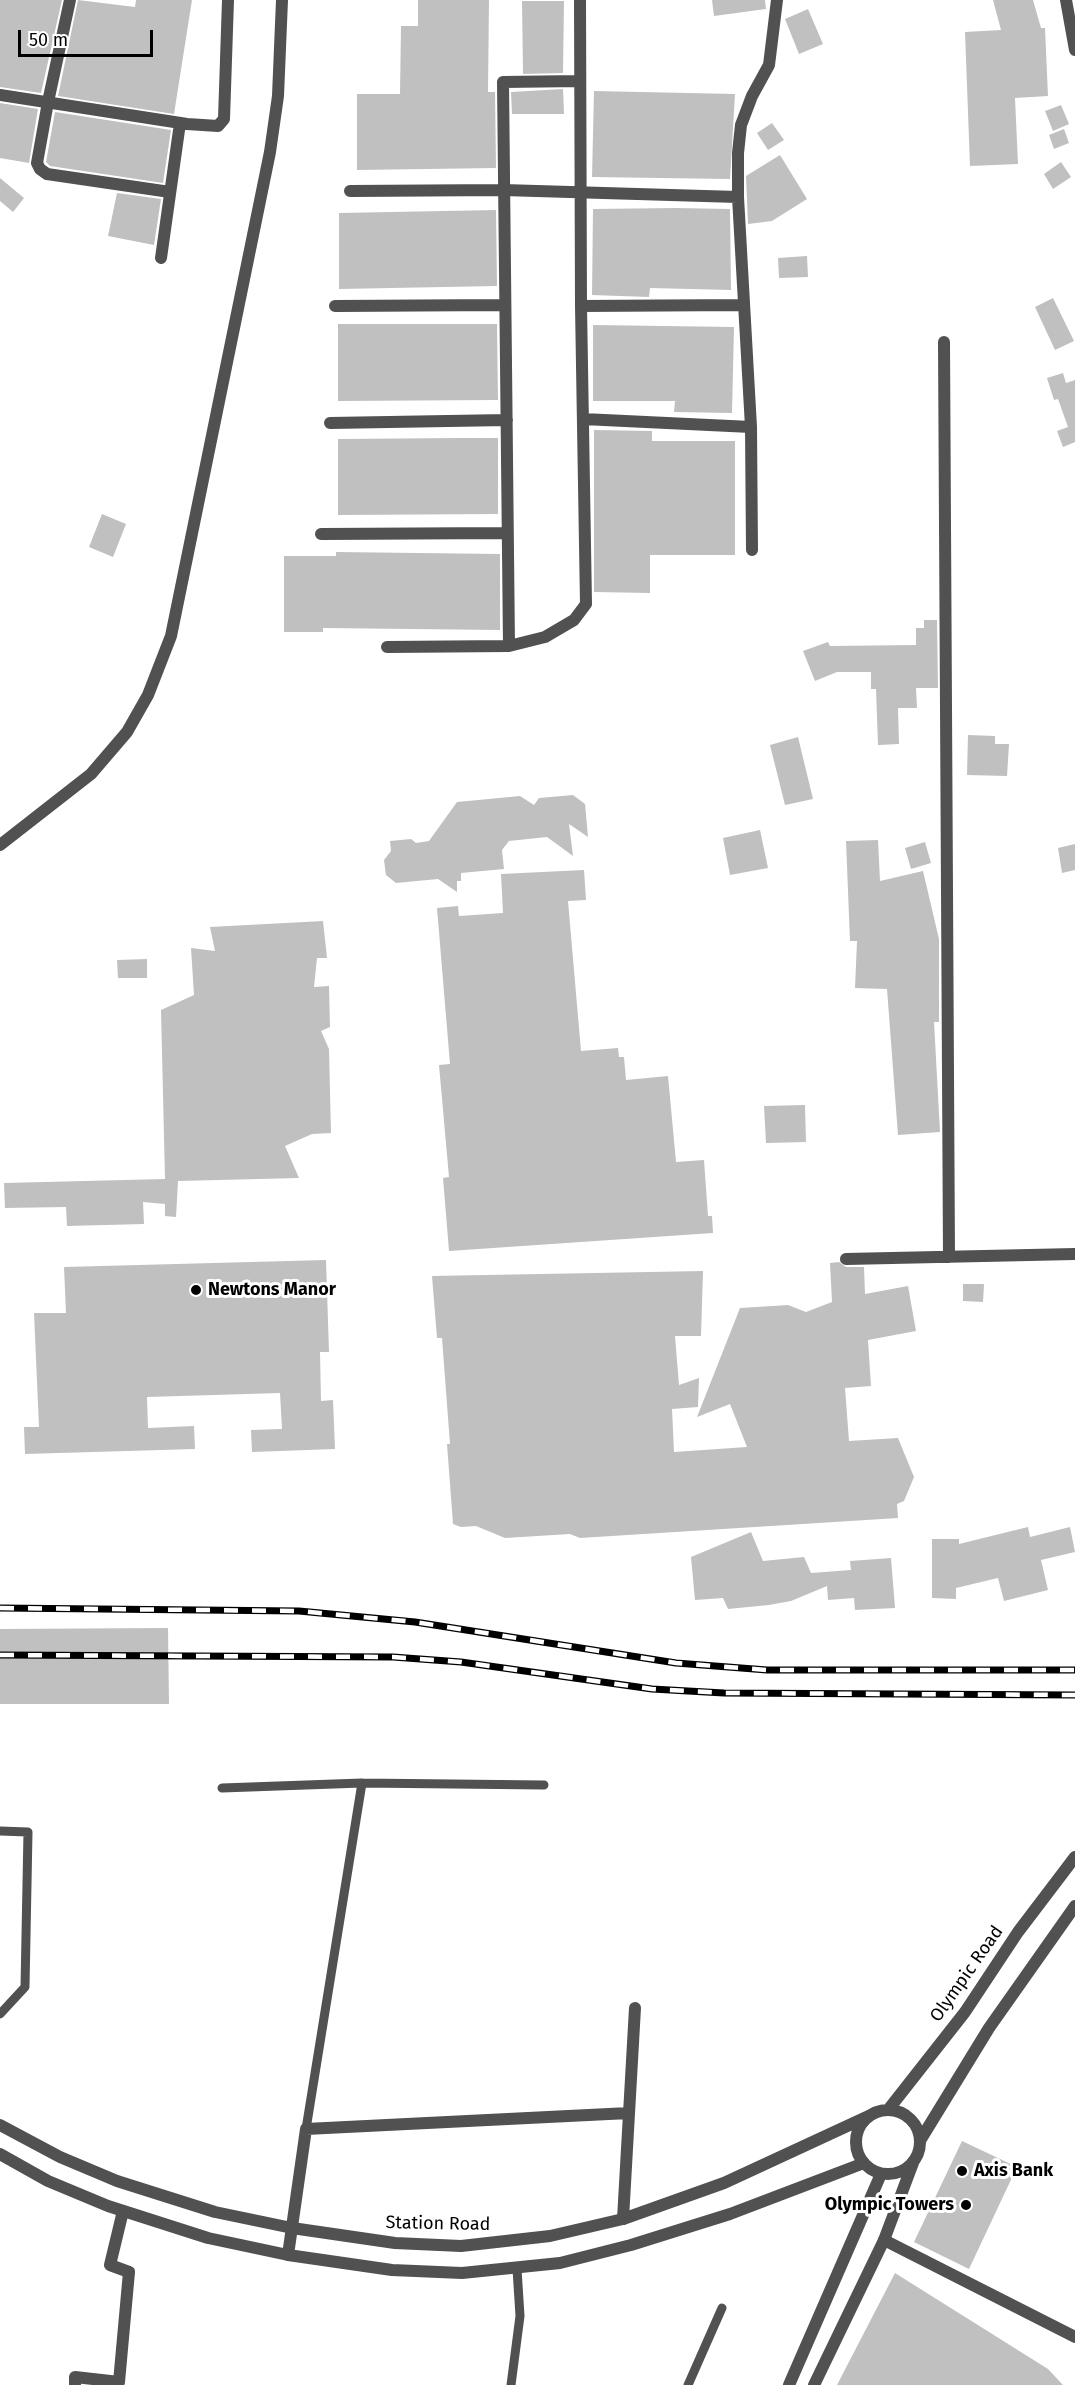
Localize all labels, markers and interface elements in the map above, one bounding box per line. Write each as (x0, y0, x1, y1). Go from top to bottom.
scale bar (21, 18, 156, 56)
text: 50 m (29, 29, 68, 51)
place label: Newtons Manor (208, 1279, 336, 1301)
marker: Newtons Manor (189, 1283, 203, 1297)
street label: Olympic Road (926, 1922, 1008, 2026)
place label: Axis Bank (974, 2160, 1053, 2182)
marker: Axis Bank (955, 2164, 969, 2178)
place label: Olympic Towers (825, 2194, 954, 2216)
marker: Olympic Towers (959, 2198, 973, 2212)
street label: Station Road (385, 2212, 491, 2236)

